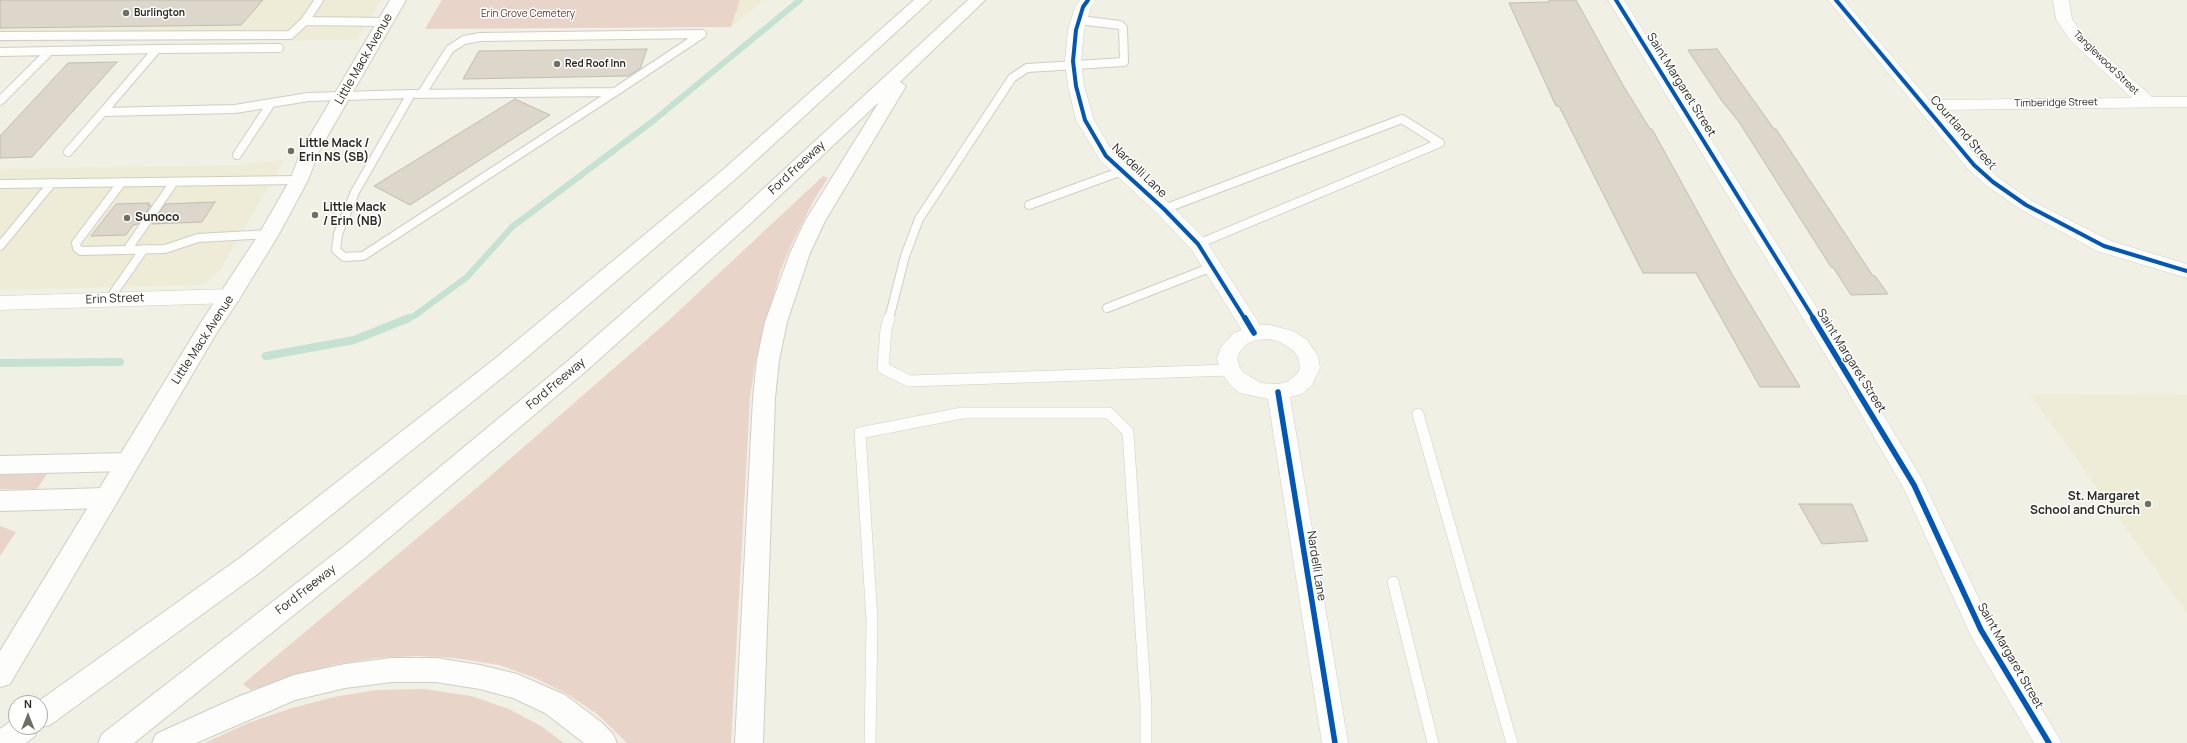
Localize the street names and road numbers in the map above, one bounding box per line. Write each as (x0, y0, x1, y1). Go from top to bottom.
street label: Little Mack Avenue (332, 11, 396, 107)
street label: Tanglewood Street (2070, 28, 2142, 98)
street label: Saint Margaret Street (1643, 31, 1719, 139)
street label: Courtland Street (1927, 93, 1999, 173)
street label: Timberidge Street (2014, 96, 2098, 110)
street label: Ford Freeway (766, 138, 828, 198)
street label: Nardelli Lane (1108, 141, 1170, 201)
street label: Erin Street (85, 291, 145, 307)
street label: Little Mack Avenue (169, 293, 237, 387)
street label: Saint Margaret Street (1813, 307, 1889, 415)
street label: Ford Freeway (524, 355, 588, 413)
street label: Nardelli Lane (1303, 530, 1329, 602)
street label: Ford Freeway (273, 562, 339, 618)
street label: Saint Margaret Street (1974, 601, 2046, 711)

